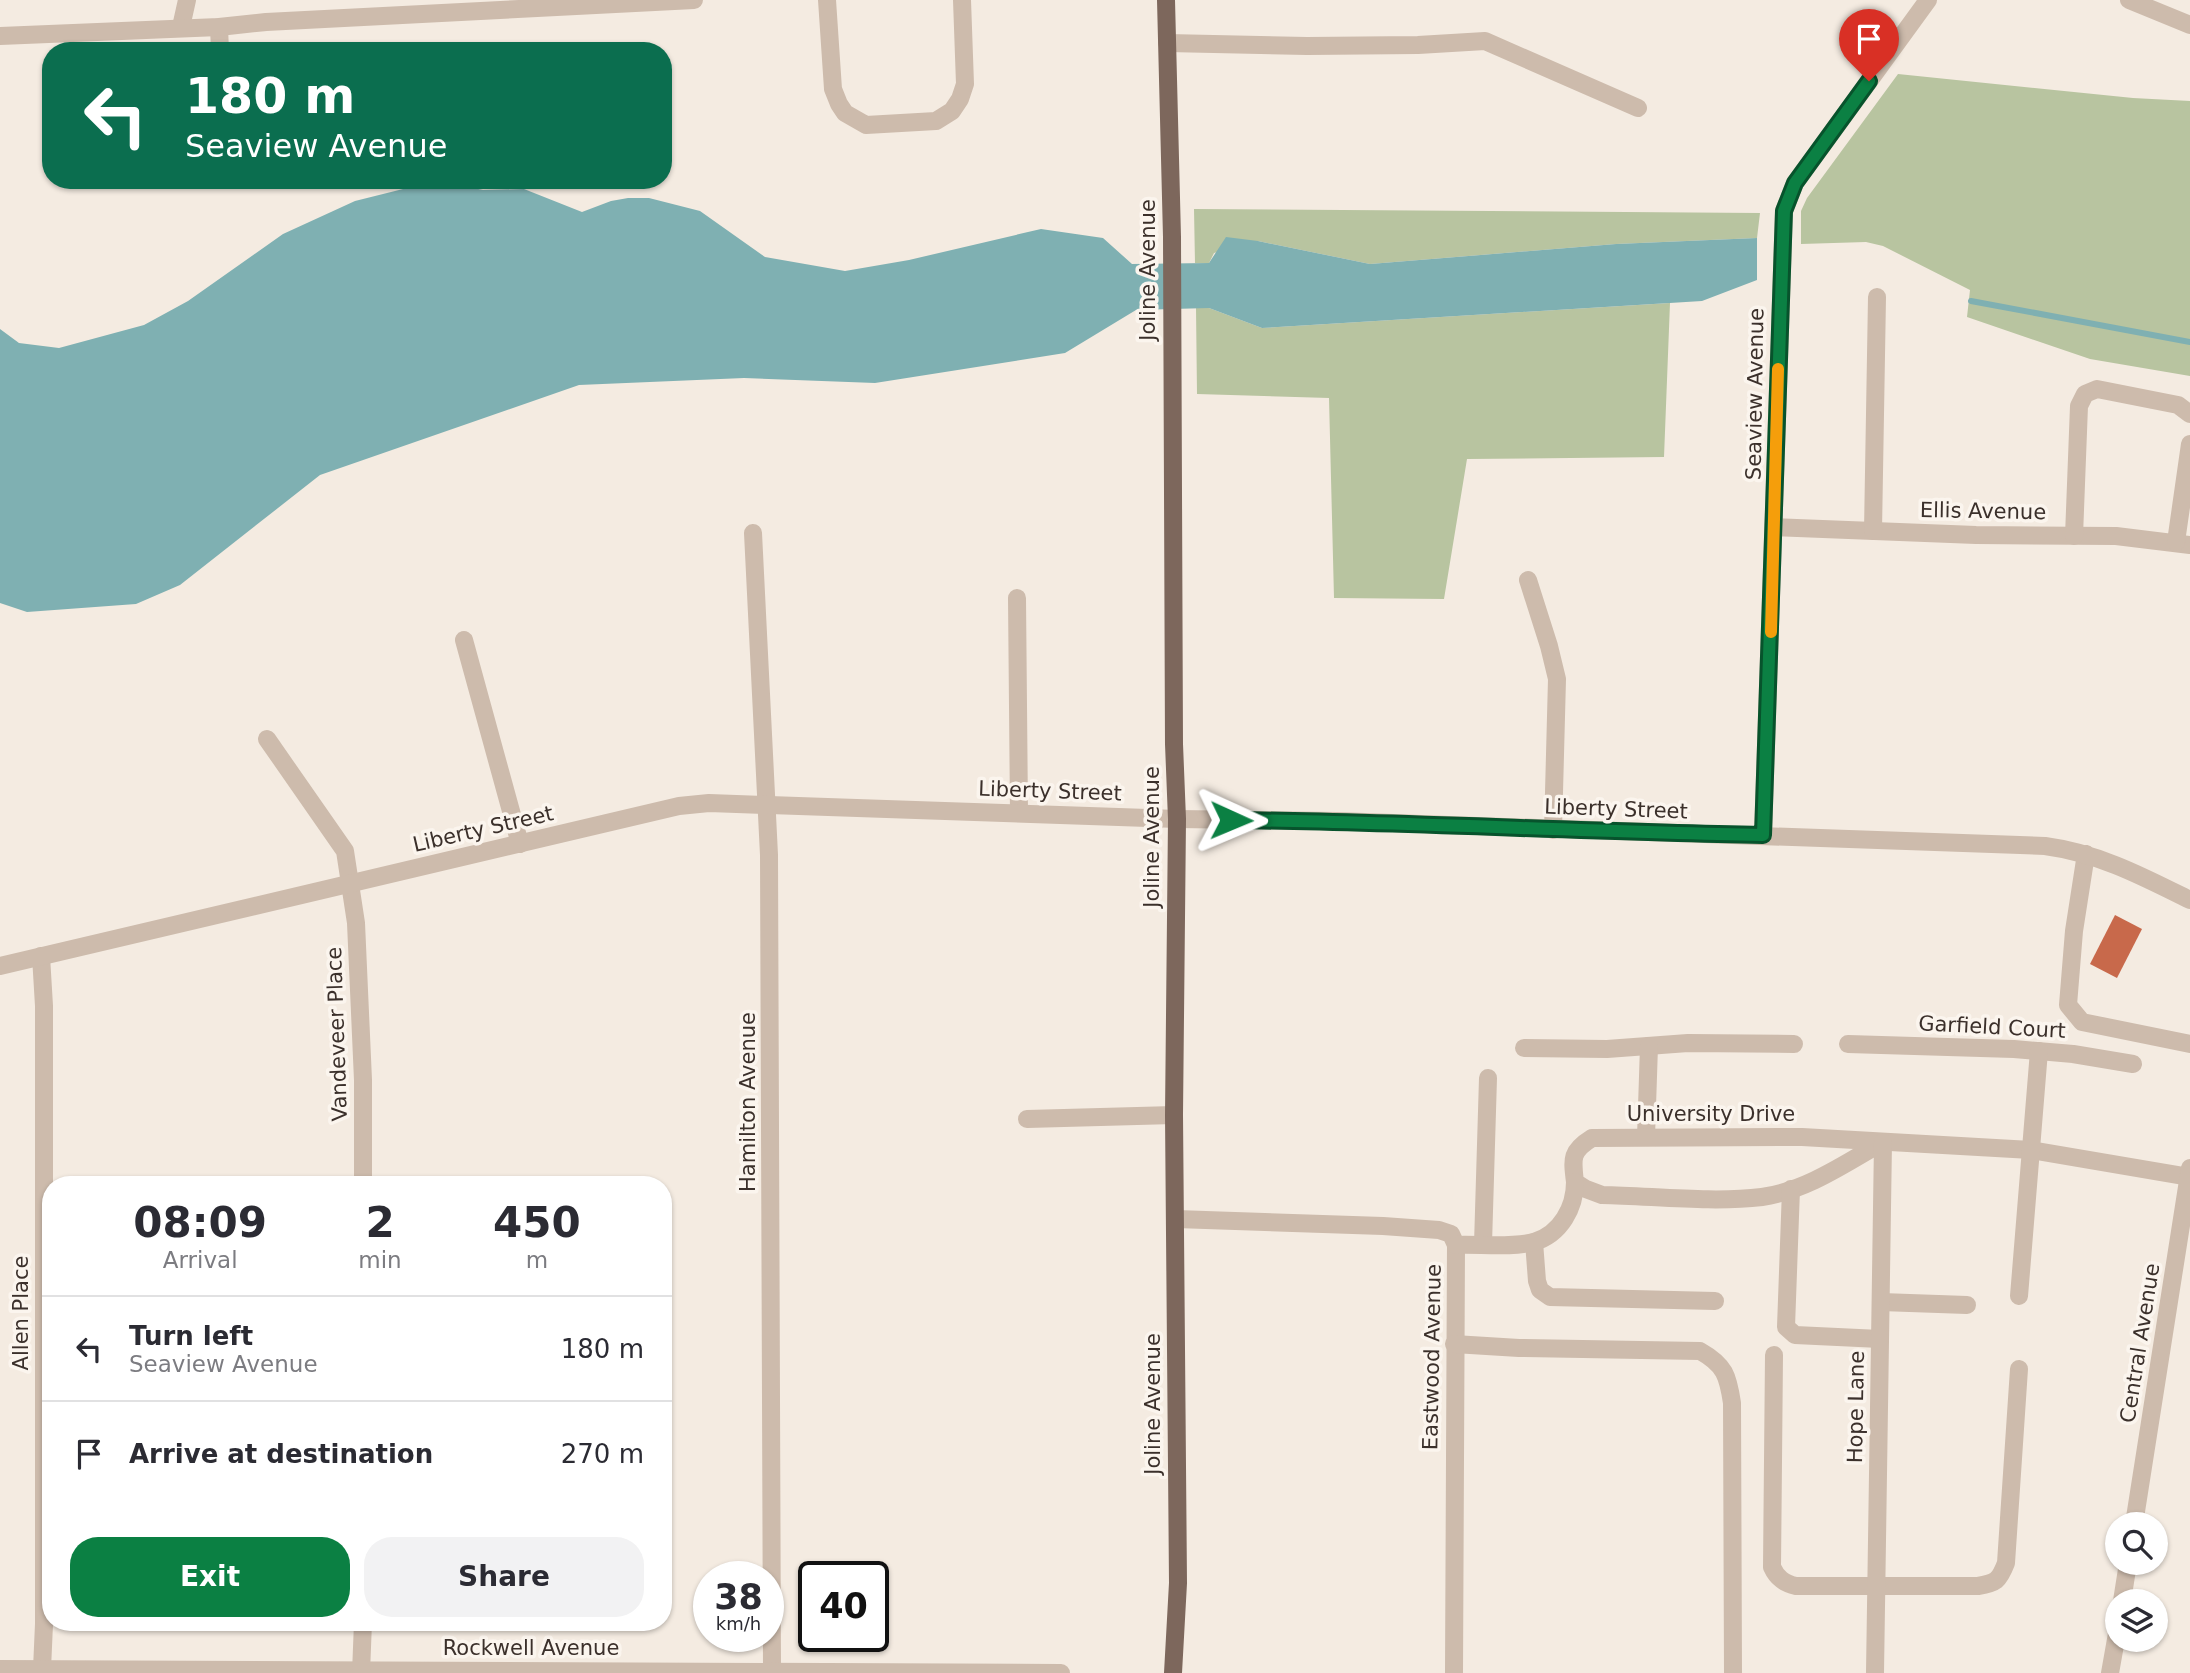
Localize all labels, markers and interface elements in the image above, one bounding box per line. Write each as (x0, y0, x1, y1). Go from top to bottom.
pin (1839, 9, 1899, 81)
icon: arrive (1850, 20, 1888, 58)
text: 180 m (185, 68, 355, 125)
icon: left (70, 70, 161, 161)
text: Seaview Avenue (185, 127, 447, 165)
street label: Joline Avenue (1136, 199, 1160, 343)
street label: Seaview Avenue (1741, 308, 1769, 480)
street label: Ellis Avenue (1920, 498, 2046, 524)
street label: Joline Avenue (1140, 766, 1164, 910)
street label: Liberty Street (978, 777, 1122, 805)
position arrow (1194, 783, 1268, 857)
street label: Liberty Street (1544, 795, 1688, 823)
street label: Liberty Street (410, 801, 556, 857)
street label: Vandeveer Place (322, 946, 352, 1122)
street label: Garfield Court (1918, 1011, 2066, 1043)
street label: Hamilton Avenue (736, 1012, 760, 1192)
street label: University Drive (1627, 1102, 1795, 1126)
text: 08:09 (133, 1198, 267, 1247)
text: 2 (365, 1198, 395, 1247)
text: 450 (493, 1198, 581, 1247)
text: Arrival (163, 1247, 238, 1273)
text: min (358, 1247, 402, 1273)
text: m (526, 1247, 548, 1273)
street label: Allen Place (9, 1256, 33, 1370)
street label: Central Avenue (2116, 1262, 2164, 1424)
street label: Eastwood Avenue (1418, 1264, 1446, 1450)
text: Turn left (129, 1321, 253, 1351)
icon: left (70, 1330, 108, 1368)
street label: Joline Avenue (1141, 1333, 1165, 1477)
text: 180 m (561, 1334, 644, 1364)
text: Seaview Avenue (129, 1351, 318, 1377)
street label: Hope Lane (1843, 1351, 1869, 1463)
icon: arrive (70, 1435, 108, 1473)
text: Arrive at destination (129, 1439, 433, 1469)
text: 270 m (561, 1439, 644, 1469)
map controls (2105, 1512, 2168, 1652)
button: search (2105, 1512, 2168, 1575)
button: Exit (70, 1537, 350, 1617)
button: Share (364, 1537, 644, 1617)
speed limit sign: 40 (798, 1561, 889, 1652)
text: 38 (714, 1577, 763, 1617)
button: layers (2105, 1589, 2168, 1652)
text: km/h (716, 1613, 761, 1634)
street label: Rockwell Avenue (443, 1636, 619, 1660)

